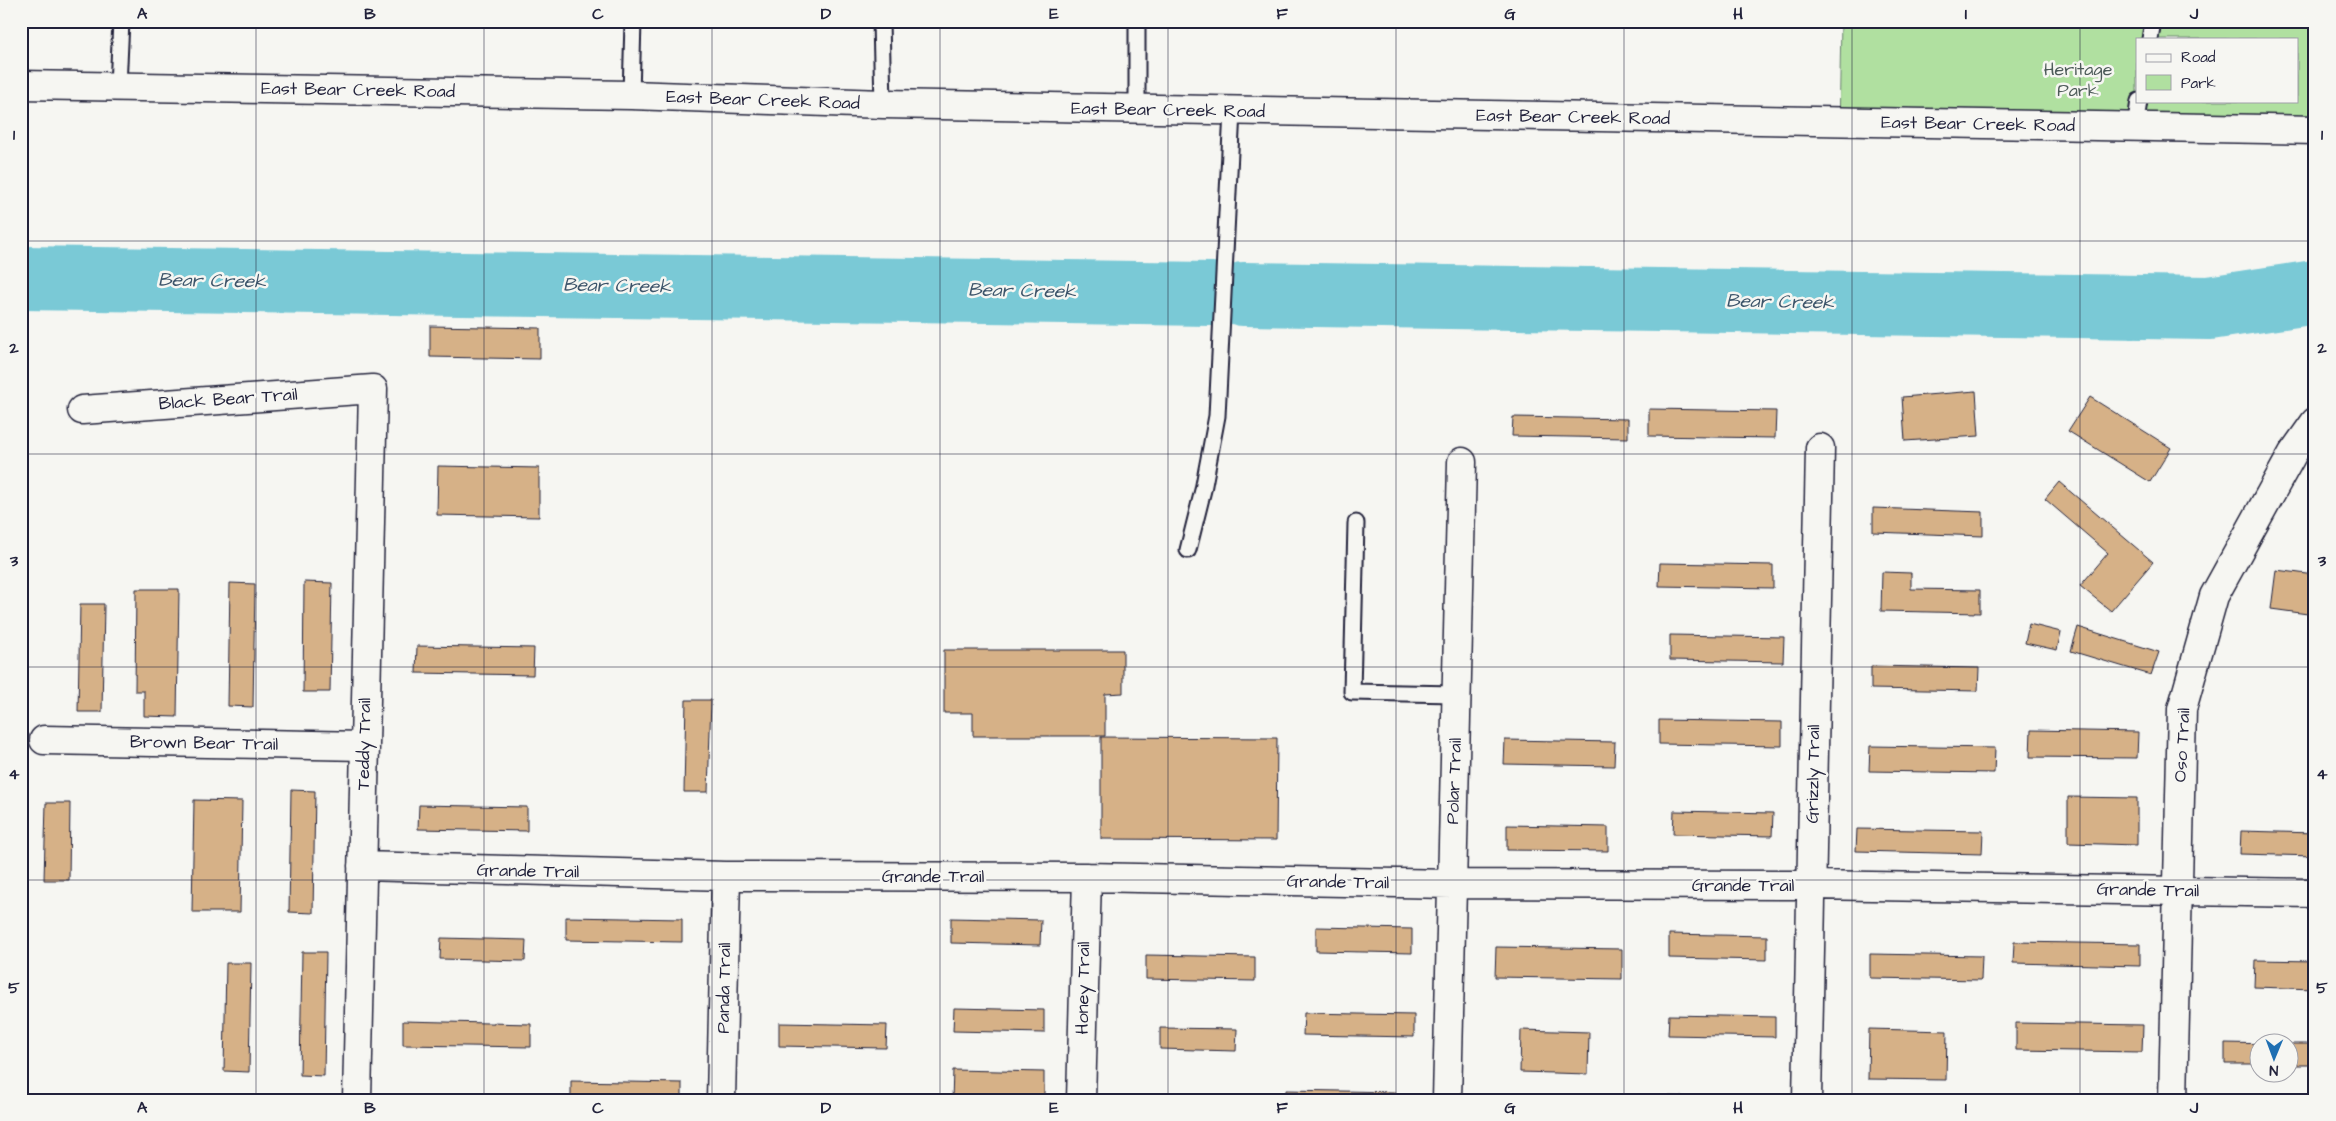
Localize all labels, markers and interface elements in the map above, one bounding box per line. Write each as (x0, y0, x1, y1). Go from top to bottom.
text: A (137, 3, 148, 25)
text: B (364, 3, 376, 25)
text: C (592, 3, 604, 25)
text: D (821, 3, 832, 25)
text: E (1049, 3, 1059, 25)
text: F (1276, 3, 1288, 25)
text: G (1504, 3, 1516, 25)
text: H (1733, 3, 1743, 25)
text: I (1965, 3, 1967, 25)
text: J (2189, 3, 2199, 25)
legend (2136, 38, 2298, 102)
text: Road (2181, 47, 2216, 68)
park label: Heritage Park (2044, 57, 2113, 103)
text: Park (2181, 73, 2216, 94)
street label: East Bear Creek Road (261, 76, 455, 104)
street label: East Bear Creek Road (666, 84, 860, 116)
street label: East Bear Creek Road (1071, 96, 1265, 124)
street label: East Bear Creek Road (1476, 103, 1670, 131)
street label: East Bear Creek Road (1881, 110, 2075, 138)
text: 1 (13, 124, 16, 146)
text: 1 (2321, 124, 2324, 146)
water label: Bear Creek (158, 267, 266, 295)
water label: Bear Creek (563, 272, 671, 300)
water label: Bear Creek (968, 277, 1076, 305)
water label: Bear Creek (1726, 288, 1834, 316)
text: 2 (8, 337, 19, 359)
text: 2 (2316, 337, 2327, 359)
street label: Black Bear Trail (158, 382, 298, 416)
text: 3 (9, 550, 19, 572)
text: 3 (2317, 550, 2327, 572)
street label: Teddy Trail (351, 697, 378, 790)
street label: Oso Trail (2168, 707, 2196, 783)
street label: Grizzly Trail (1800, 724, 1827, 824)
street label: Brown Bear Trail (130, 729, 279, 757)
street label: Polar Trail (1440, 737, 1468, 825)
text: 4 (9, 763, 20, 785)
text: 4 (2317, 763, 2328, 785)
street label: Grande Trail (476, 858, 580, 884)
street label: Grande Trail (882, 864, 984, 889)
street label: Grande Trail (1286, 869, 1390, 895)
street label: Grande Trail (1692, 873, 1794, 898)
street label: Grande Trail (2096, 877, 2200, 903)
street label: Honey Trail (1070, 941, 1097, 1035)
street label: Panda Trail (711, 942, 737, 1034)
text: 5 (8, 977, 20, 999)
text: 5 (2316, 977, 2328, 999)
north arrow (2248, 1034, 2298, 1084)
text: N (2269, 1060, 2278, 1080)
text: A (137, 1097, 148, 1119)
text: B (364, 1097, 376, 1119)
text: C (592, 1097, 604, 1119)
text: D (821, 1097, 832, 1119)
text: E (1049, 1097, 1059, 1119)
text: F (1276, 1097, 1288, 1119)
text: G (1504, 1097, 1516, 1119)
text: H (1733, 1097, 1743, 1119)
text: I (1965, 1097, 1967, 1119)
text: J (2189, 1097, 2199, 1119)

